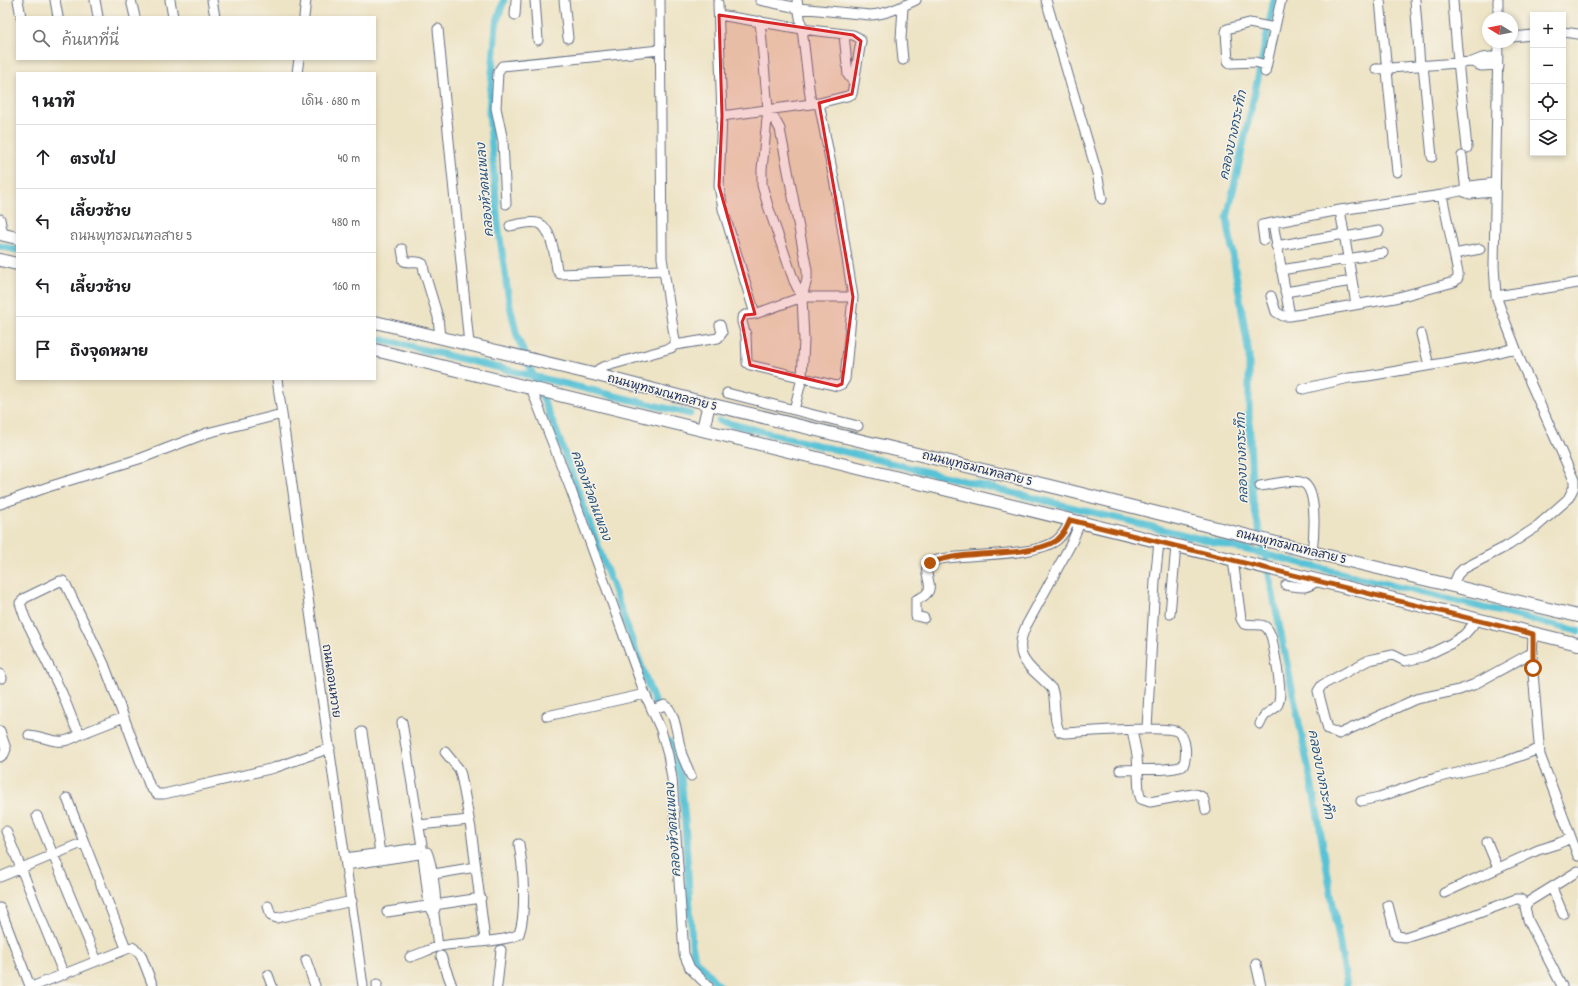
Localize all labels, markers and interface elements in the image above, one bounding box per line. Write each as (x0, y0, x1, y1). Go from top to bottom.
north arrow (1482, 12, 1518, 48)
map controls (1530, 12, 1566, 156)
button: + (1530, 12, 1566, 48)
search box (16, 16, 376, 60)
icon: search (30, 27, 52, 49)
text: ค้นหาที่นี่ (62, 29, 119, 50)
button: − (1530, 48, 1566, 84)
button: locate (1530, 84, 1566, 120)
water label: คลองบางกระทึก (1214, 88, 1250, 181)
text: 9 นาที (32, 89, 75, 112)
text: เดิน · 680 m (301, 91, 360, 109)
button: layers (1530, 120, 1566, 156)
water label: คลองหัวคนเพลง (471, 141, 497, 238)
icon: ahead (32, 146, 54, 168)
text: ตรงไป (70, 148, 116, 169)
text: 40 m (337, 148, 360, 166)
text: เลี้ยวซ้าย (70, 200, 131, 221)
icon: left (32, 210, 54, 232)
text: 480 m (332, 212, 360, 230)
text: ถนนพุทธมณฑลสาย 5 (70, 226, 192, 244)
icon: left (32, 274, 54, 296)
text: เลี้ยวซ้าย (70, 276, 131, 297)
text: 160 m (332, 276, 360, 294)
icon: arrive (32, 338, 54, 360)
text: ถึงจุดหมาย (70, 340, 148, 361)
street label: ถนนพุทธมณฑลสาย 5 (605, 369, 719, 415)
water label: คลองบางกระทึก (1230, 412, 1252, 504)
street label: ถนนพุทธมณฑลสาย 5 (920, 446, 1034, 490)
water label: คลองหัวคนเพลง (567, 448, 617, 544)
street label: ถนนพุทธมณฑลสาย 5 (1234, 524, 1348, 568)
route end (921, 554, 939, 572)
street label: ถนนดอนหวาย (319, 643, 346, 719)
route start (1524, 659, 1542, 677)
water label: คลองบางกระทึก (1304, 728, 1340, 821)
water label: คลองหัวคนเพลง (660, 781, 684, 878)

